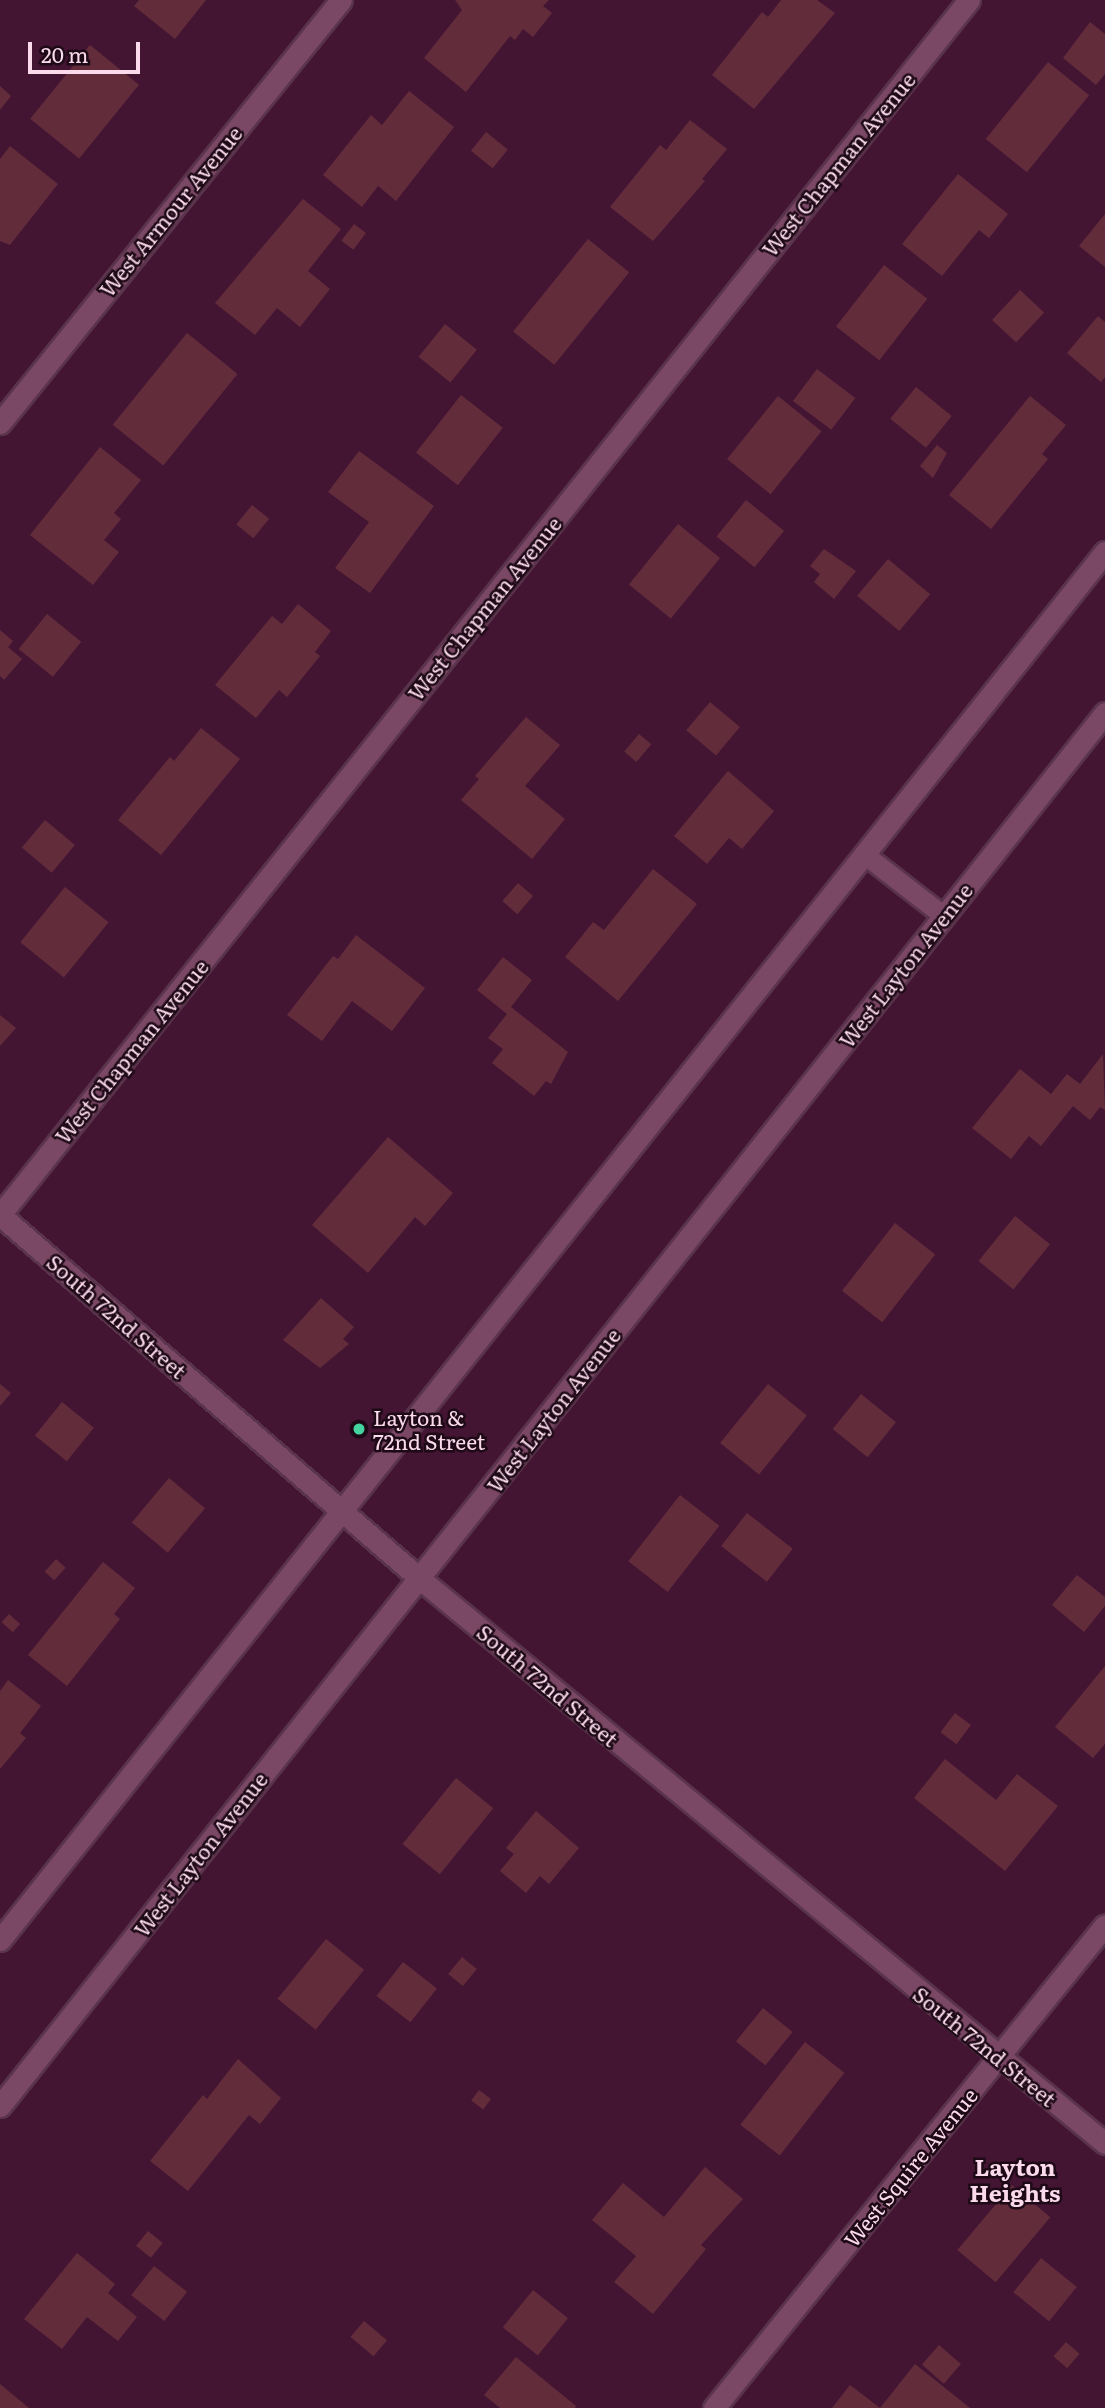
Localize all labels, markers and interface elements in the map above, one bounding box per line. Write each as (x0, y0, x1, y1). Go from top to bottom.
scale bar (32, 28, 144, 72)
text: 20 m (41, 38, 88, 69)
street label: West Chapman Avenue (756, 67, 920, 261)
street label: West Armour Avenue (93, 121, 247, 301)
street label: West Chapman Avenue (402, 511, 566, 705)
street label: West Layton Avenue (833, 878, 977, 1052)
street label: West Chapman Avenue (49, 954, 213, 1148)
street label: South 72nd Street (42, 1249, 192, 1383)
street label: West Layton Avenue (481, 1323, 625, 1497)
place label: Layton & 72nd Street (373, 1404, 485, 1454)
marker: Layton & 72nd Street (351, 1421, 367, 1437)
street label: South 72nd Street (472, 1619, 624, 1751)
street label: West Layton Avenue (128, 1767, 272, 1941)
street label: South 72nd Street (909, 1981, 1061, 2111)
street label: West Squire Avenue (838, 2082, 982, 2252)
district label: Layton Heights (970, 2152, 1060, 2206)

